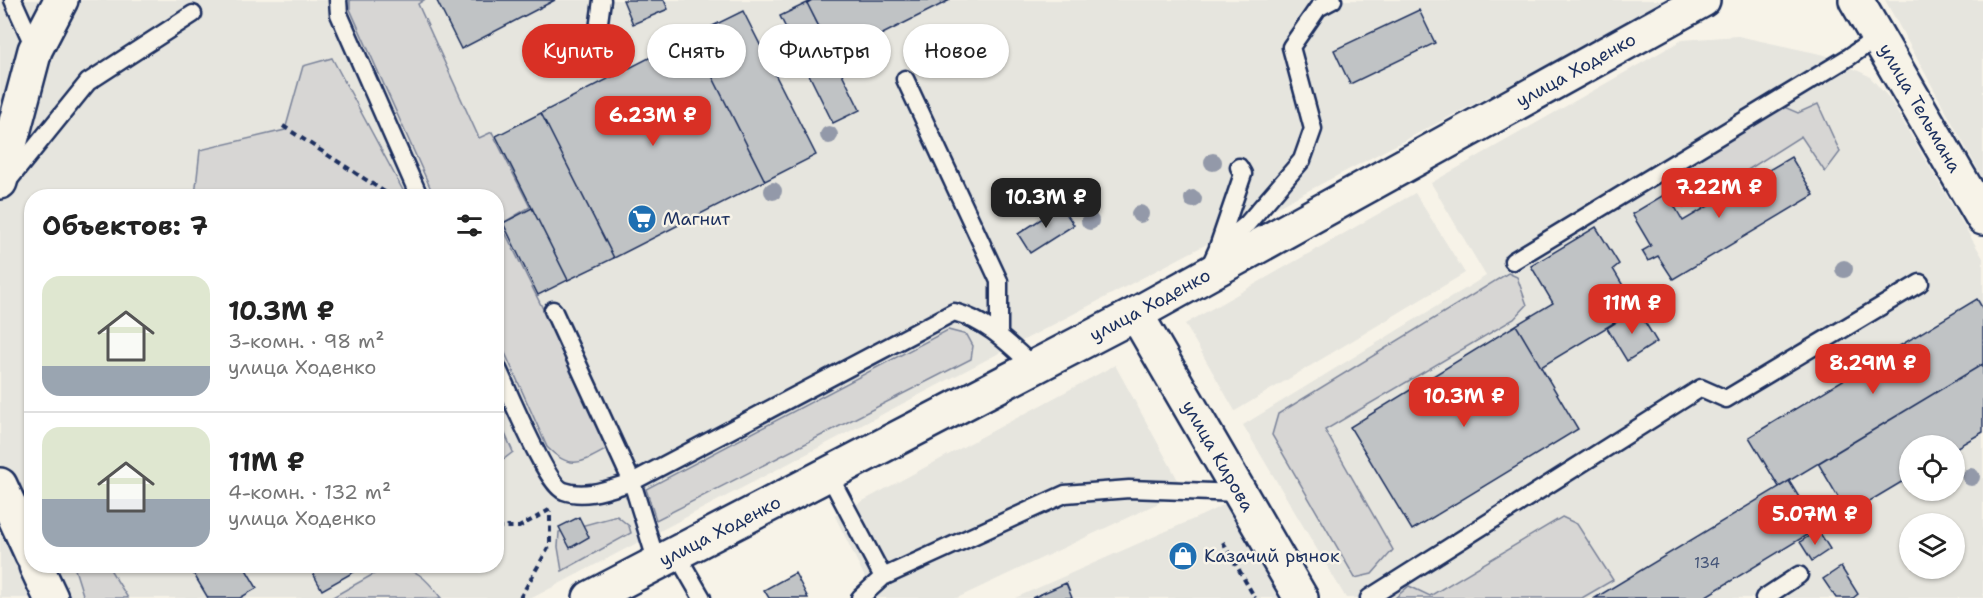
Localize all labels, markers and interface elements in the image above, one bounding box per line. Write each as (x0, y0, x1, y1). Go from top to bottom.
chip: Купить (522, 24, 635, 78)
chip: Снять (647, 24, 746, 78)
chip: Фильтры (758, 24, 891, 78)
chip: Новое (903, 24, 1009, 78)
street label: улица Ходенко (1512, 27, 1640, 113)
street label: улица Тельмана (1873, 39, 1967, 177)
pin: 6.23M ₽ (598, 96, 708, 147)
text: 6.23M ₽ (609, 102, 697, 128)
pin: 7.22M ₽ (1664, 168, 1774, 219)
text: 7.22M ₽ (1676, 174, 1762, 200)
pin: 10.3M ₽ (991, 178, 1101, 229)
text: 10.3M ₽ (1005, 184, 1087, 210)
supermarket icon: Магнит (626, 203, 658, 235)
place label: Магнит (663, 207, 731, 231)
text: Объектов: 7 (42, 208, 208, 243)
icon: filters (453, 209, 486, 242)
street label: улица Ходенко (1085, 263, 1215, 347)
pin: 11M ₽ (1590, 284, 1674, 335)
text: 11M ₽ (1602, 290, 1662, 316)
text: 10.3M ₽ (228, 293, 335, 328)
icon: home (90, 300, 162, 372)
text: 3-комн. · 98 m² (228, 328, 385, 354)
pin: 8.29M ₽ (1818, 344, 1928, 395)
text: 8.29M ₽ (1829, 350, 1917, 376)
text: улица Ходенко (228, 354, 376, 380)
pin: 10.3M ₽ (1409, 377, 1519, 428)
text: 10.3M ₽ (1423, 383, 1505, 409)
street label: улица Кирова (1176, 396, 1260, 516)
map controls (1899, 435, 1965, 579)
button: locate (1899, 435, 1965, 501)
text: 11M ₽ (228, 444, 305, 479)
icon: home (90, 451, 162, 523)
text: 4-комн. · 132 m² (228, 479, 391, 505)
street label: улица Ходенко (655, 490, 785, 572)
pin: 5.07M ₽ (1760, 495, 1870, 546)
text: 5.07M ₽ (1772, 501, 1858, 527)
text: улица Ходенко (228, 505, 376, 531)
button: layers (1899, 513, 1965, 579)
shop icon: Казачий рынок (1167, 540, 1199, 572)
place label: Казачий рынок (1204, 544, 1340, 568)
house number: 134 (1694, 553, 1720, 573)

